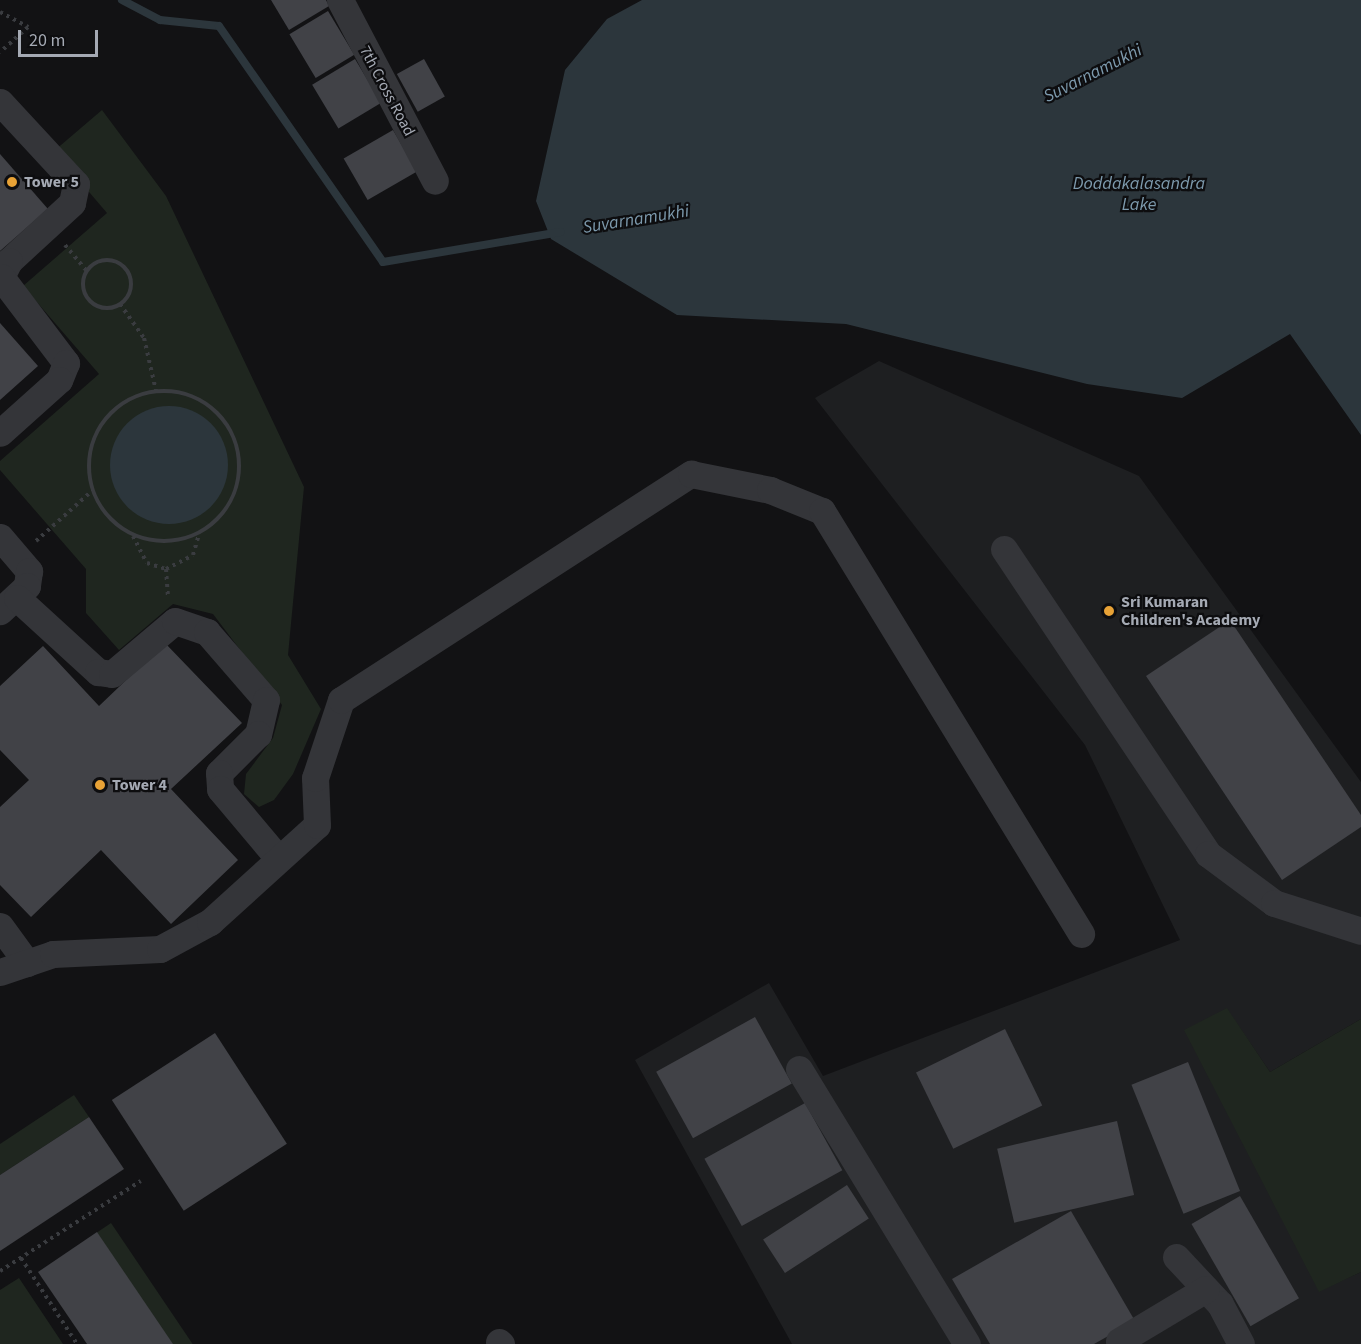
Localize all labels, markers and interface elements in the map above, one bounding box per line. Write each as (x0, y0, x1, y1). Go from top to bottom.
scale bar (21, 18, 100, 56)
text: 20 m (29, 28, 65, 53)
water label: Suvarnamukhi (1040, 40, 1146, 108)
street label: 7th Cross Road (355, 43, 419, 139)
place label: Tower 5 (24, 172, 79, 192)
water label: Doddakalasandra Lake (1073, 174, 1205, 216)
marker: Tower 5 (5, 175, 19, 189)
water label: Suvarnamukhi (581, 201, 691, 239)
place label: Sri Kumaran Children's Academy (1121, 592, 1260, 630)
marker: Sri Kumaran Children's Academy (1102, 604, 1116, 618)
place label: Tower 4 (112, 775, 167, 795)
marker: Tower 4 (93, 778, 107, 792)

